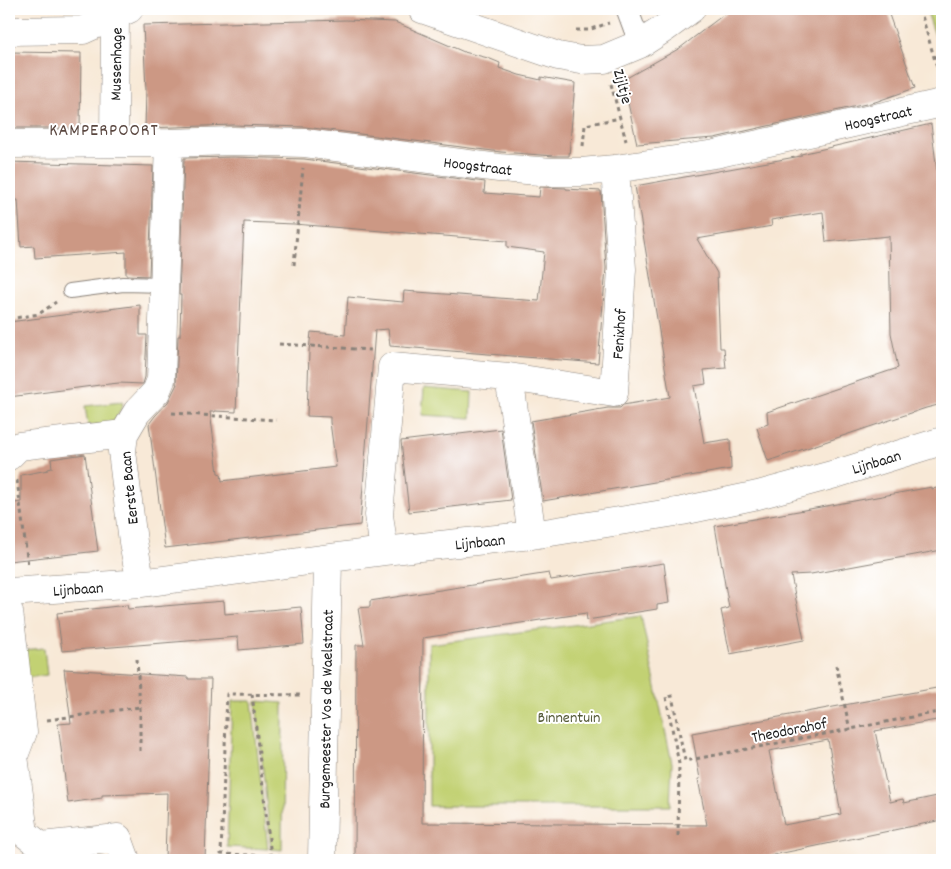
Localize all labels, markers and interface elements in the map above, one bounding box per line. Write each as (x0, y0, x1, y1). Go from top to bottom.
street label: Mussenhage (105, 27, 130, 101)
street label: Zijltje (606, 67, 637, 107)
street label: Hoogstraat (842, 100, 915, 138)
district label: KAMPERPOORT (49, 119, 159, 144)
street label: Hoogstraat (442, 152, 513, 183)
street label: Fenixhof (607, 308, 634, 360)
street label: Lijnbaan (849, 445, 904, 482)
street label: Eerste Baan (115, 450, 146, 526)
street label: Lijnbaan (454, 529, 507, 558)
street label: Lijnbaan (52, 577, 104, 604)
street label: Burgemeester Vos de Waelstraat (314, 609, 341, 809)
park label: Binnentuin (538, 707, 600, 730)
street label: Theodorahof (750, 713, 829, 750)

